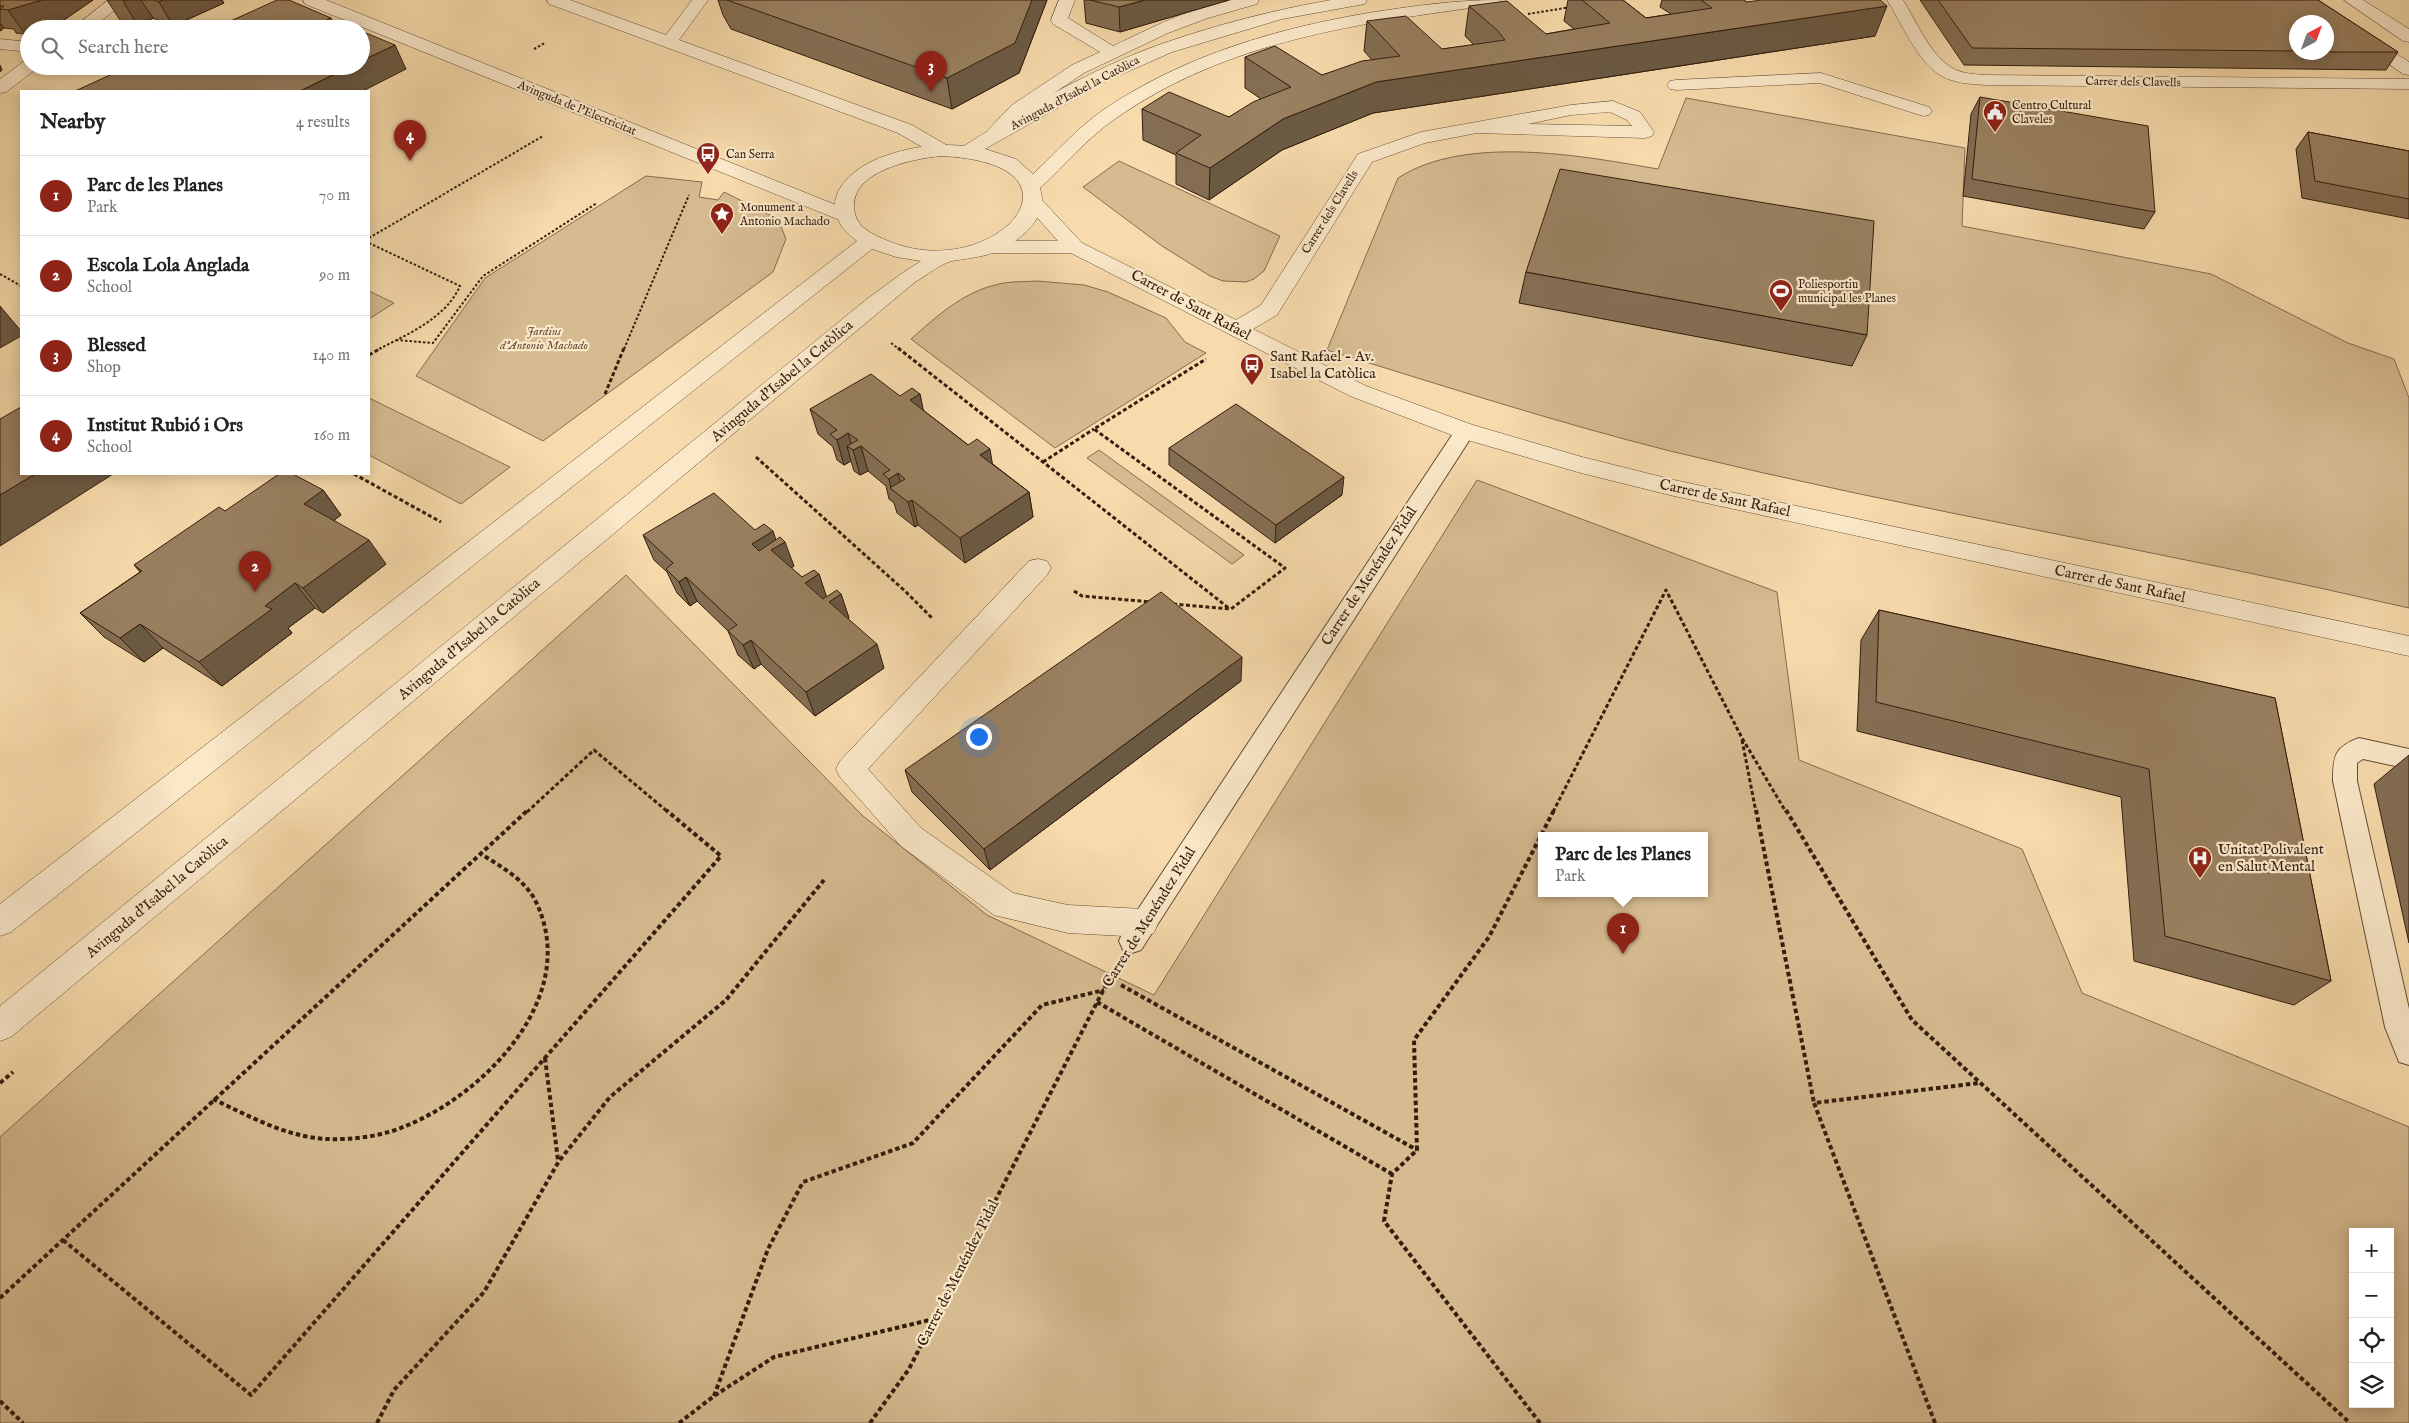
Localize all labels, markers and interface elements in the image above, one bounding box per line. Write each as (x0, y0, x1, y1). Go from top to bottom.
north arrow (2289, 15, 2334, 60)
search box (20, 20, 370, 75)
icon: search (38, 34, 66, 62)
text: Search here (78, 36, 169, 60)
pin: 3 (915, 51, 947, 92)
street label: Avinguda d'Isabel la Catòlica (1007, 52, 1143, 134)
street label: Carrer dels Clavells (2085, 74, 2181, 90)
street label: Avinguda de l'Electricitat (515, 77, 638, 139)
place label: Centro Cultural Claveles (2012, 98, 2092, 127)
public building icon: Centro Cultural Claveles (1982, 99, 2008, 133)
text: Nearby (40, 109, 105, 136)
text: 4 results (296, 113, 350, 133)
pin: 4 (394, 120, 426, 161)
bus stop icon: Can Serra (695, 141, 721, 175)
place label: Can Serra (726, 147, 775, 162)
street label: Carrer dels Clavells (1298, 167, 1362, 257)
text: Parc de les Planes (87, 174, 223, 198)
text: 1 (53, 186, 59, 206)
text: 70 m (319, 186, 350, 206)
text: Park (87, 198, 117, 218)
place label: Monument a Antonio Machado (739, 200, 830, 229)
place icon: Monument a Antonio Machado (709, 201, 735, 235)
text: Escola Lola Anglada (87, 254, 249, 278)
street label: Carrer de Sant Rafael (1128, 265, 1255, 345)
text: 2 (52, 266, 60, 286)
text: 90 m (319, 266, 350, 286)
place label: Poliesportiu municipal les Planes (1798, 277, 1896, 307)
text: School (87, 278, 132, 298)
sports icon: Poliesportiu municipal les Planes (1768, 278, 1794, 312)
street label: Avinguda d'Isabel la Catòlica (706, 316, 857, 447)
park label: Jardins d'Antonio Machado (499, 324, 588, 353)
text: Blessed (87, 334, 146, 358)
text: 3 (53, 346, 59, 366)
text: 140 m (312, 346, 350, 366)
place label: Sant Rafael - Av. Isabel la Catòlica (1270, 347, 1376, 383)
bus stop icon: Sant Rafael - Av. Isabel la Catòlica (1239, 352, 1265, 386)
text: Shop (87, 358, 121, 378)
text: Institut Rubió i Ors (87, 414, 243, 438)
text: 4 (52, 426, 60, 446)
text: 160 m (314, 426, 350, 446)
text: School (87, 438, 132, 458)
street label: Carrer de Sant Rafael (1658, 475, 1793, 521)
street label: Carrer de Menéndez Pidal (1317, 502, 1422, 649)
pin: 2 (239, 551, 271, 592)
street label: Carrer de Sant Rafael (2053, 561, 2188, 607)
street label: Avinguda d'Isabel la Catòlica (393, 574, 544, 705)
your location (966, 724, 992, 750)
street label: Avinguda d'Isabel la Catòlica (81, 832, 232, 963)
popup (1538, 832, 1708, 897)
place label: Unitat Polivalent en Salut Mental (2218, 840, 2324, 876)
street label: Carrer de Menéndez Pidal (1098, 842, 1200, 991)
text: Parc de les Planes (1555, 843, 1691, 867)
hospital icon: Unitat Polivalent en Salut Mental (2187, 845, 2213, 879)
text: Park (1555, 867, 1585, 887)
pin: 1 (1607, 913, 1639, 954)
street label: Carrer de Menéndez Pidal (913, 1196, 1004, 1350)
map controls (2349, 1228, 2394, 1408)
button: + (2349, 1228, 2394, 1273)
button: − (2349, 1273, 2394, 1318)
button: locate (2349, 1318, 2394, 1363)
button: layers (2349, 1363, 2394, 1408)

